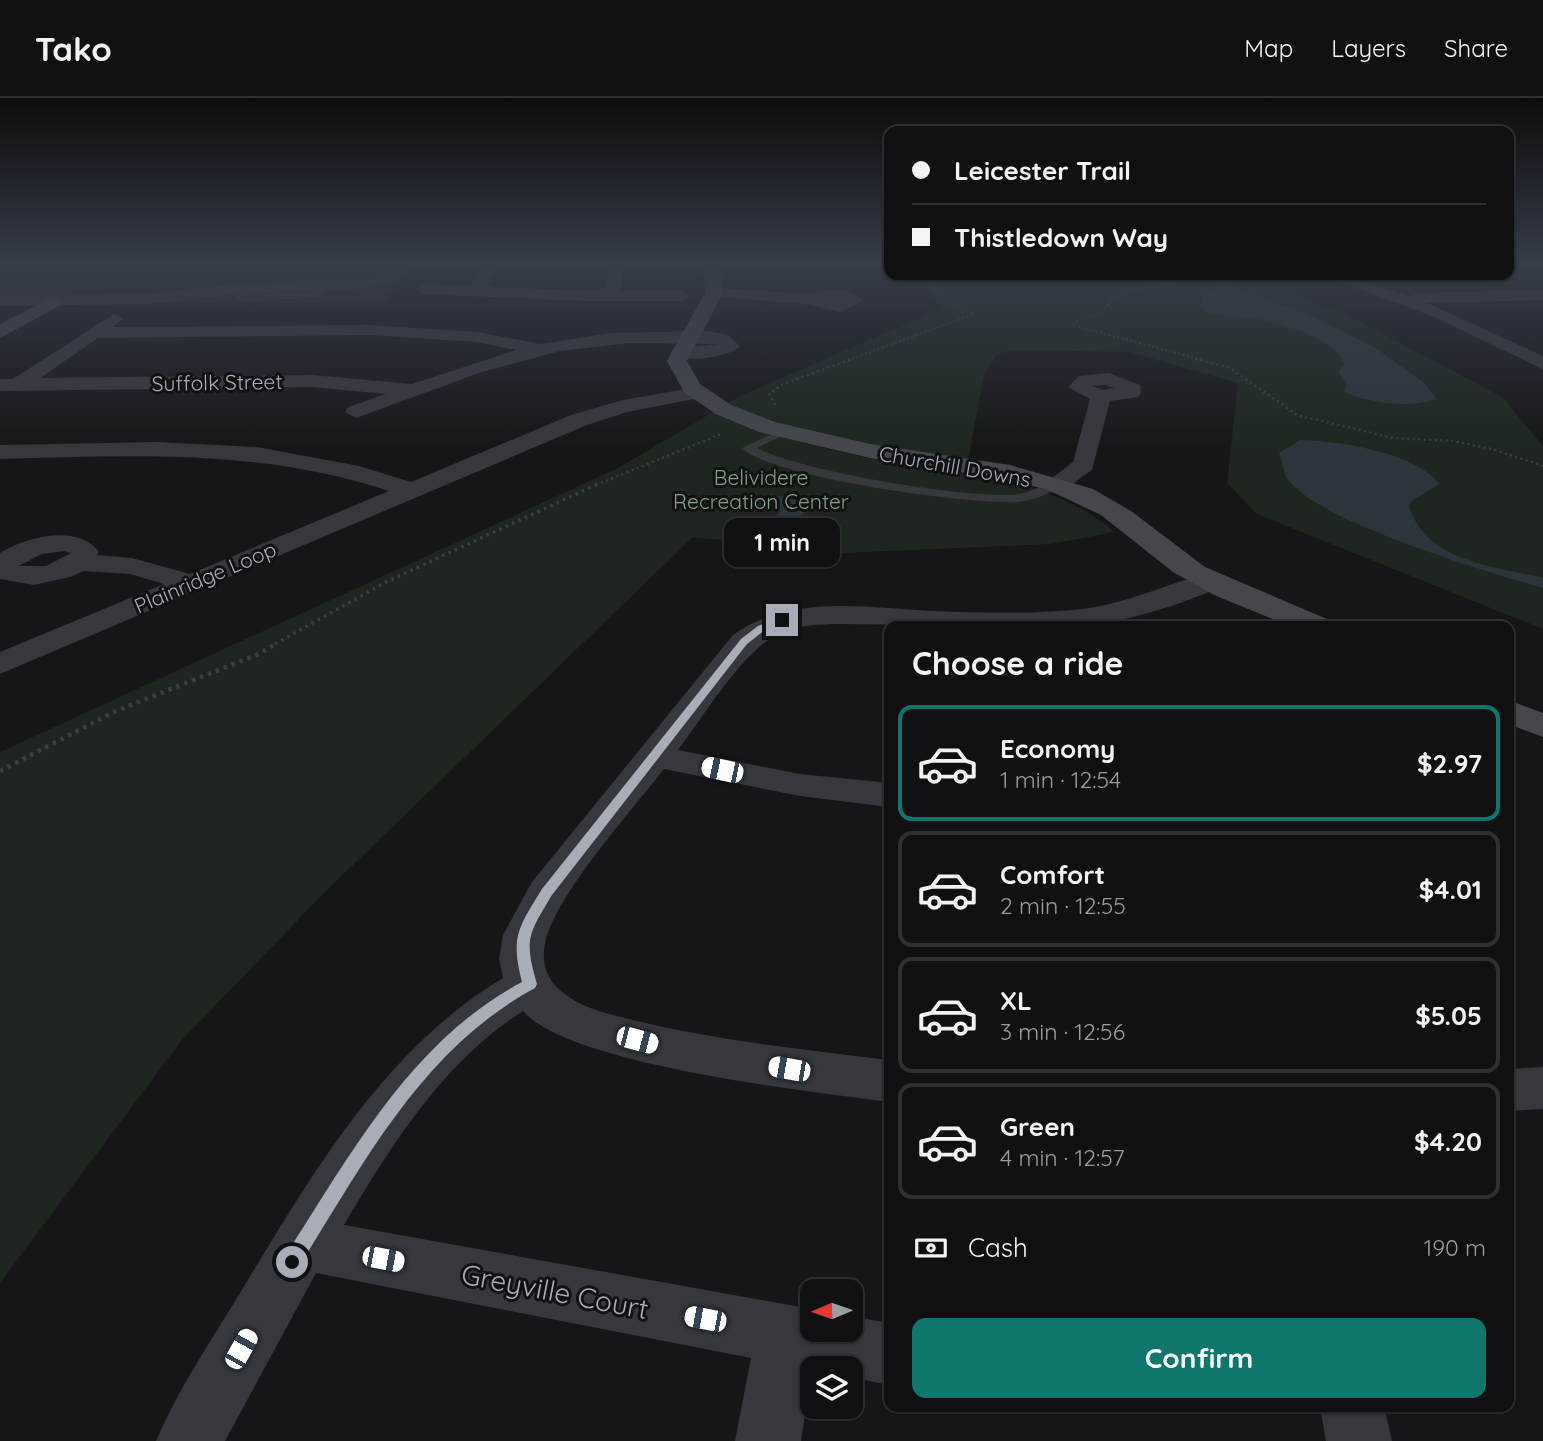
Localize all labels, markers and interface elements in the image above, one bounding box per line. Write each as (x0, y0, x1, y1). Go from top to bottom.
text: Tako (35, 28, 112, 69)
text: Map (1244, 33, 1293, 63)
text: Layers (1331, 33, 1406, 63)
text: Share (1444, 33, 1508, 63)
text: Leicester Trail (954, 154, 1131, 187)
text: Thistledown Way (954, 221, 1168, 254)
street label: Suffolk Street (151, 368, 283, 396)
street label: Churchill Downs (877, 440, 1033, 492)
park label: Belividere Recreation Center (673, 464, 849, 514)
callout: 1 min (724, 518, 840, 568)
text: 1 min (754, 528, 810, 557)
street label: Plainridge Loop (130, 535, 280, 619)
route end (766, 604, 798, 636)
text: Choose a ride (912, 643, 1124, 683)
icon: car (916, 732, 979, 795)
text: Economy (1000, 732, 1115, 765)
text: $2.97 (1417, 747, 1482, 780)
car (700, 755, 745, 785)
text: 1 min · 12:54 (1000, 765, 1121, 794)
icon: car (916, 858, 979, 921)
text: Comfort (1000, 858, 1105, 891)
text: $4.01 (1419, 873, 1482, 906)
text: 2 min · 12:55 (1000, 891, 1126, 920)
icon: car (916, 984, 979, 1047)
text: XL (1000, 984, 1032, 1017)
text: $5.05 (1415, 999, 1482, 1032)
text: 3 min · 12:56 (1000, 1017, 1125, 1046)
car (614, 1024, 661, 1056)
car (767, 1055, 812, 1083)
icon: car (916, 1110, 979, 1173)
text: Green (1000, 1110, 1075, 1143)
text: $4.20 (1414, 1125, 1482, 1158)
text: 4 min · 12:57 (1000, 1143, 1125, 1172)
icon: cash (912, 1229, 950, 1267)
text: Cash (968, 1231, 1028, 1264)
text: 190 m (1424, 1233, 1486, 1262)
car (361, 1245, 406, 1273)
route start (276, 1246, 308, 1278)
street label: Greyville Court (459, 1256, 651, 1326)
north arrow (800, 1279, 863, 1342)
map controls (800, 1279, 863, 1419)
car (683, 1305, 728, 1333)
button: Confirm (912, 1318, 1486, 1398)
car (222, 1326, 261, 1372)
button: layers (800, 1356, 863, 1419)

